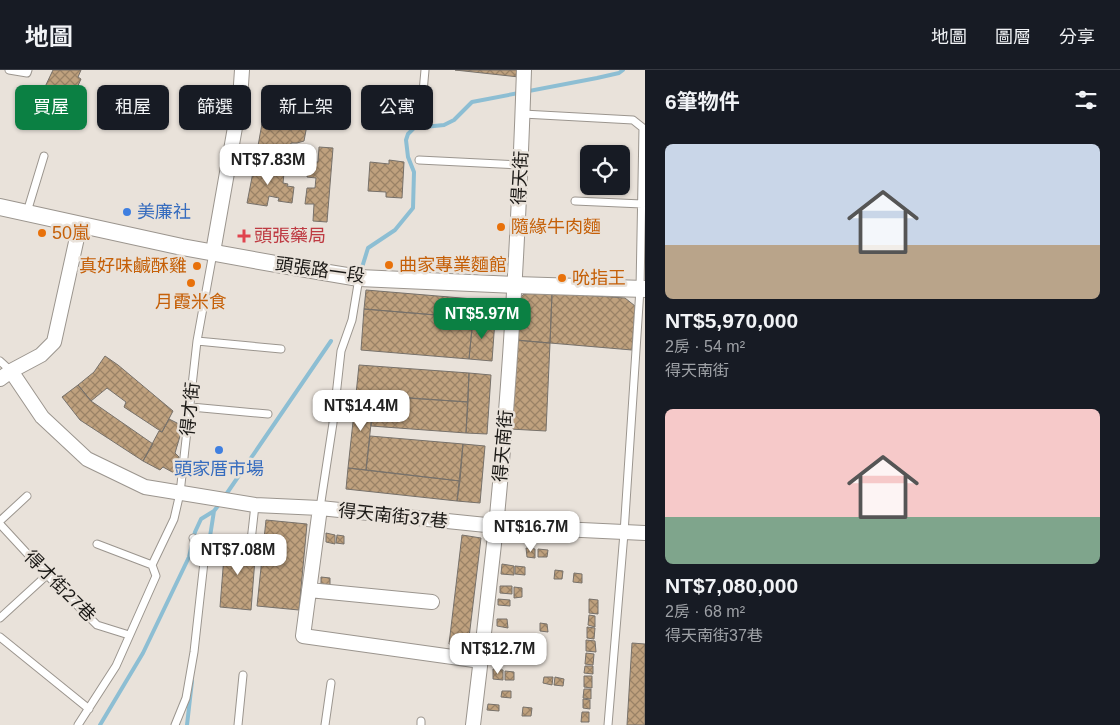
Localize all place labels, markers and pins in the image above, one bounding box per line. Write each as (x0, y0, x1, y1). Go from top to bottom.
pin: NT$7.83M (216, 144, 320, 186)
place label: 美廉社 (137, 202, 191, 222)
marker: 美廉社 (121, 206, 133, 218)
place label: 隨緣牛肉麵 (511, 217, 601, 237)
marker: 隨緣牛肉麵 (495, 221, 507, 233)
place label: 50嵐 (52, 223, 90, 243)
place label: 頭張藥局 (254, 226, 326, 246)
marker: 50嵐 (36, 227, 48, 239)
marker: 頭張藥局 (238, 230, 250, 242)
place label: 曲家專業麵館 (399, 255, 507, 275)
place label: 真好味鹹酥雞 (79, 256, 187, 276)
marker: 曲家專業麵館 (383, 259, 395, 271)
marker: 真好味鹹酥雞 (191, 260, 203, 272)
place label: 吮指王 (572, 268, 626, 288)
marker: 吮指王 (556, 272, 568, 284)
marker: 月霞米食 (185, 277, 197, 289)
place label: 月霞米食 (155, 292, 227, 312)
pin: NT$5.97M (430, 298, 534, 340)
pin: NT$14.4M (309, 390, 413, 432)
marker: 頭家厝市場 (213, 444, 225, 456)
place label: 頭家厝市場 (174, 459, 264, 479)
pin: NT$16.7M (479, 510, 583, 553)
pin: NT$7.08M (186, 534, 290, 576)
pin: NT$12.7M (446, 632, 550, 675)

